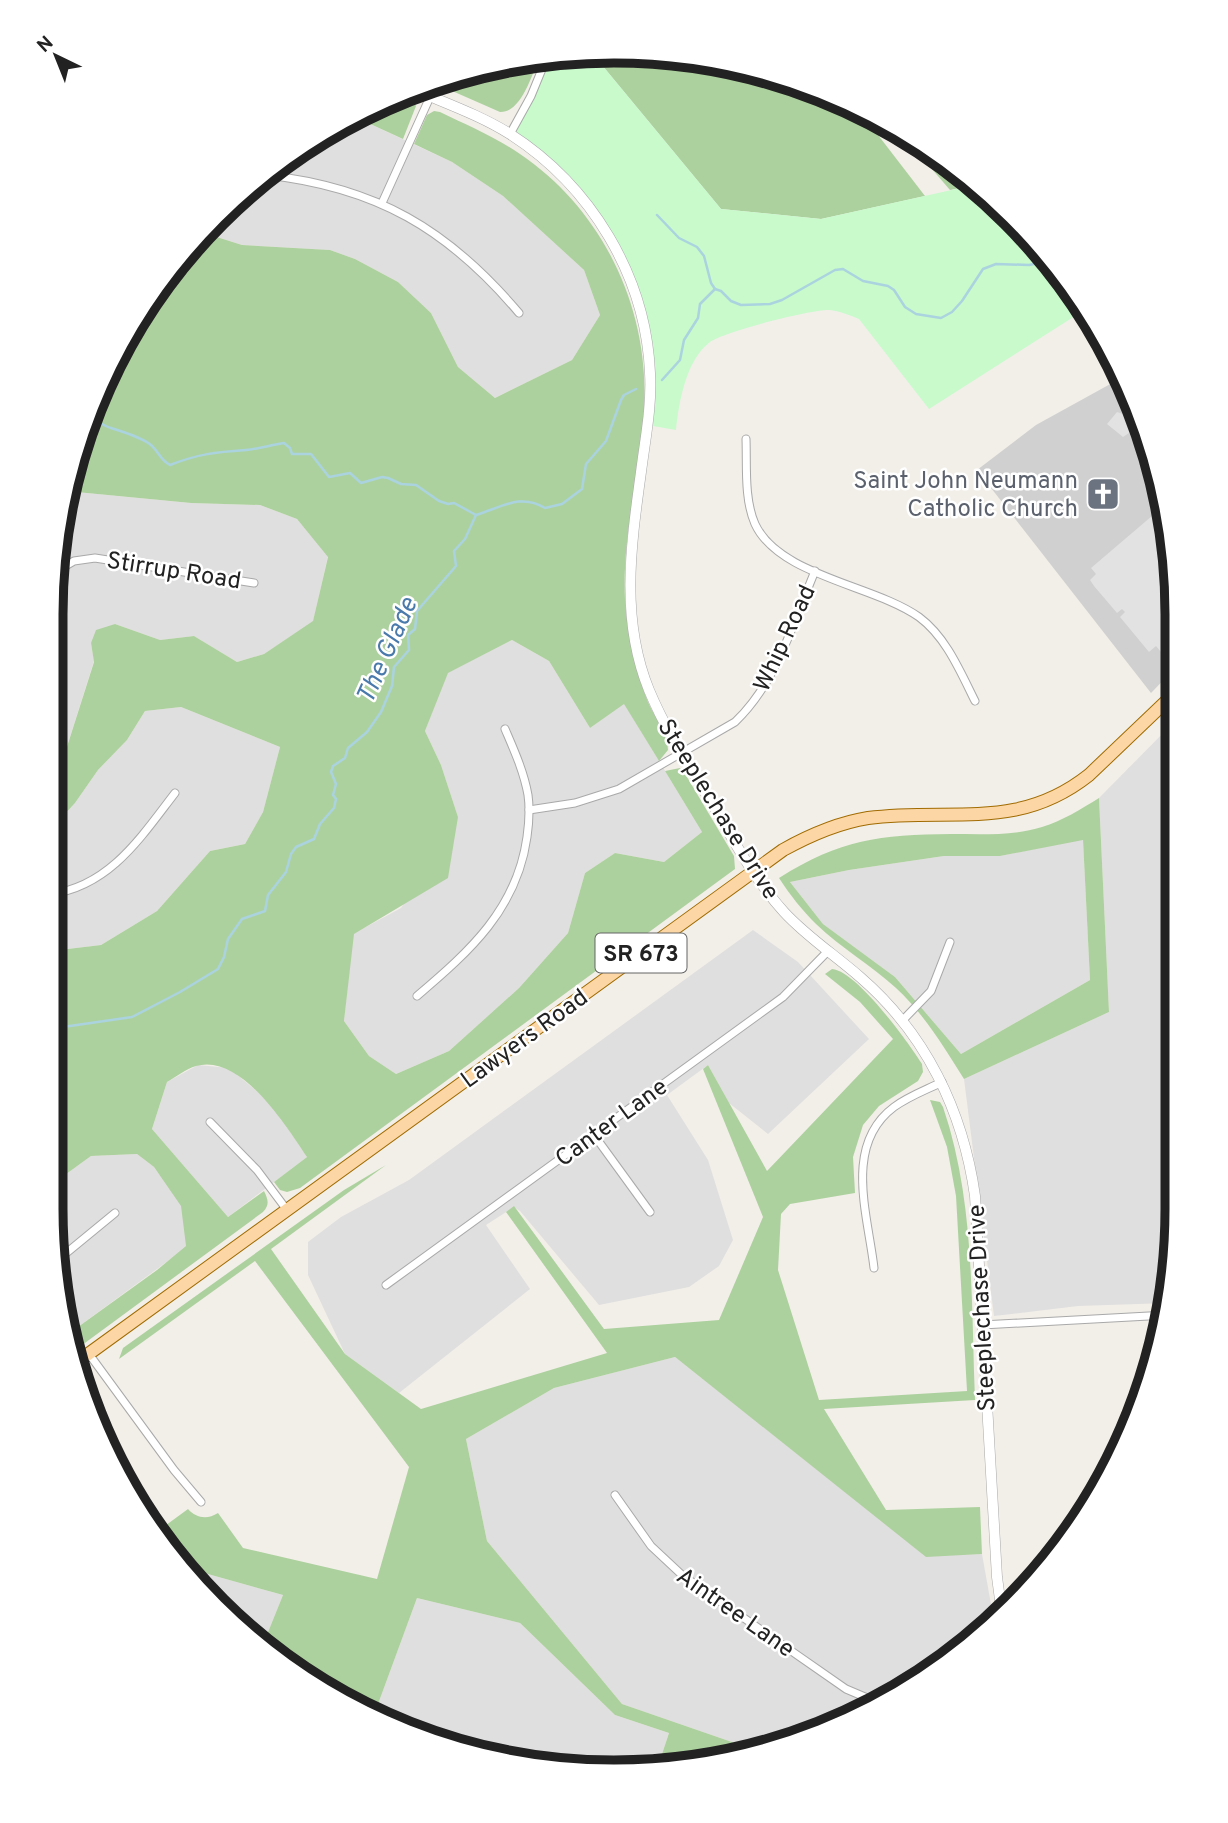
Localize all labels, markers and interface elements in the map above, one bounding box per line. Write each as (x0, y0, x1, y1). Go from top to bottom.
north arrow (21, 21, 91, 91)
text: N (33, 32, 59, 58)
place label: Saint John Neumann Catholic Church (853, 467, 1078, 525)
church icon: Saint John Neumann Catholic Church (1084, 475, 1122, 513)
street label: Stirrup Road (104, 547, 243, 597)
street label: Whip Road (748, 581, 824, 697)
water label: The Glade (350, 592, 427, 709)
street label: Steeplechase Drive (650, 714, 785, 906)
road number: SR 673 (596, 934, 686, 972)
street label: Lawyers Road (456, 983, 595, 1096)
street label: Canter Lane (550, 1073, 674, 1174)
street label: Steeplechase Drive (963, 1204, 1003, 1412)
street label: Aintree Lane (670, 1562, 800, 1665)

